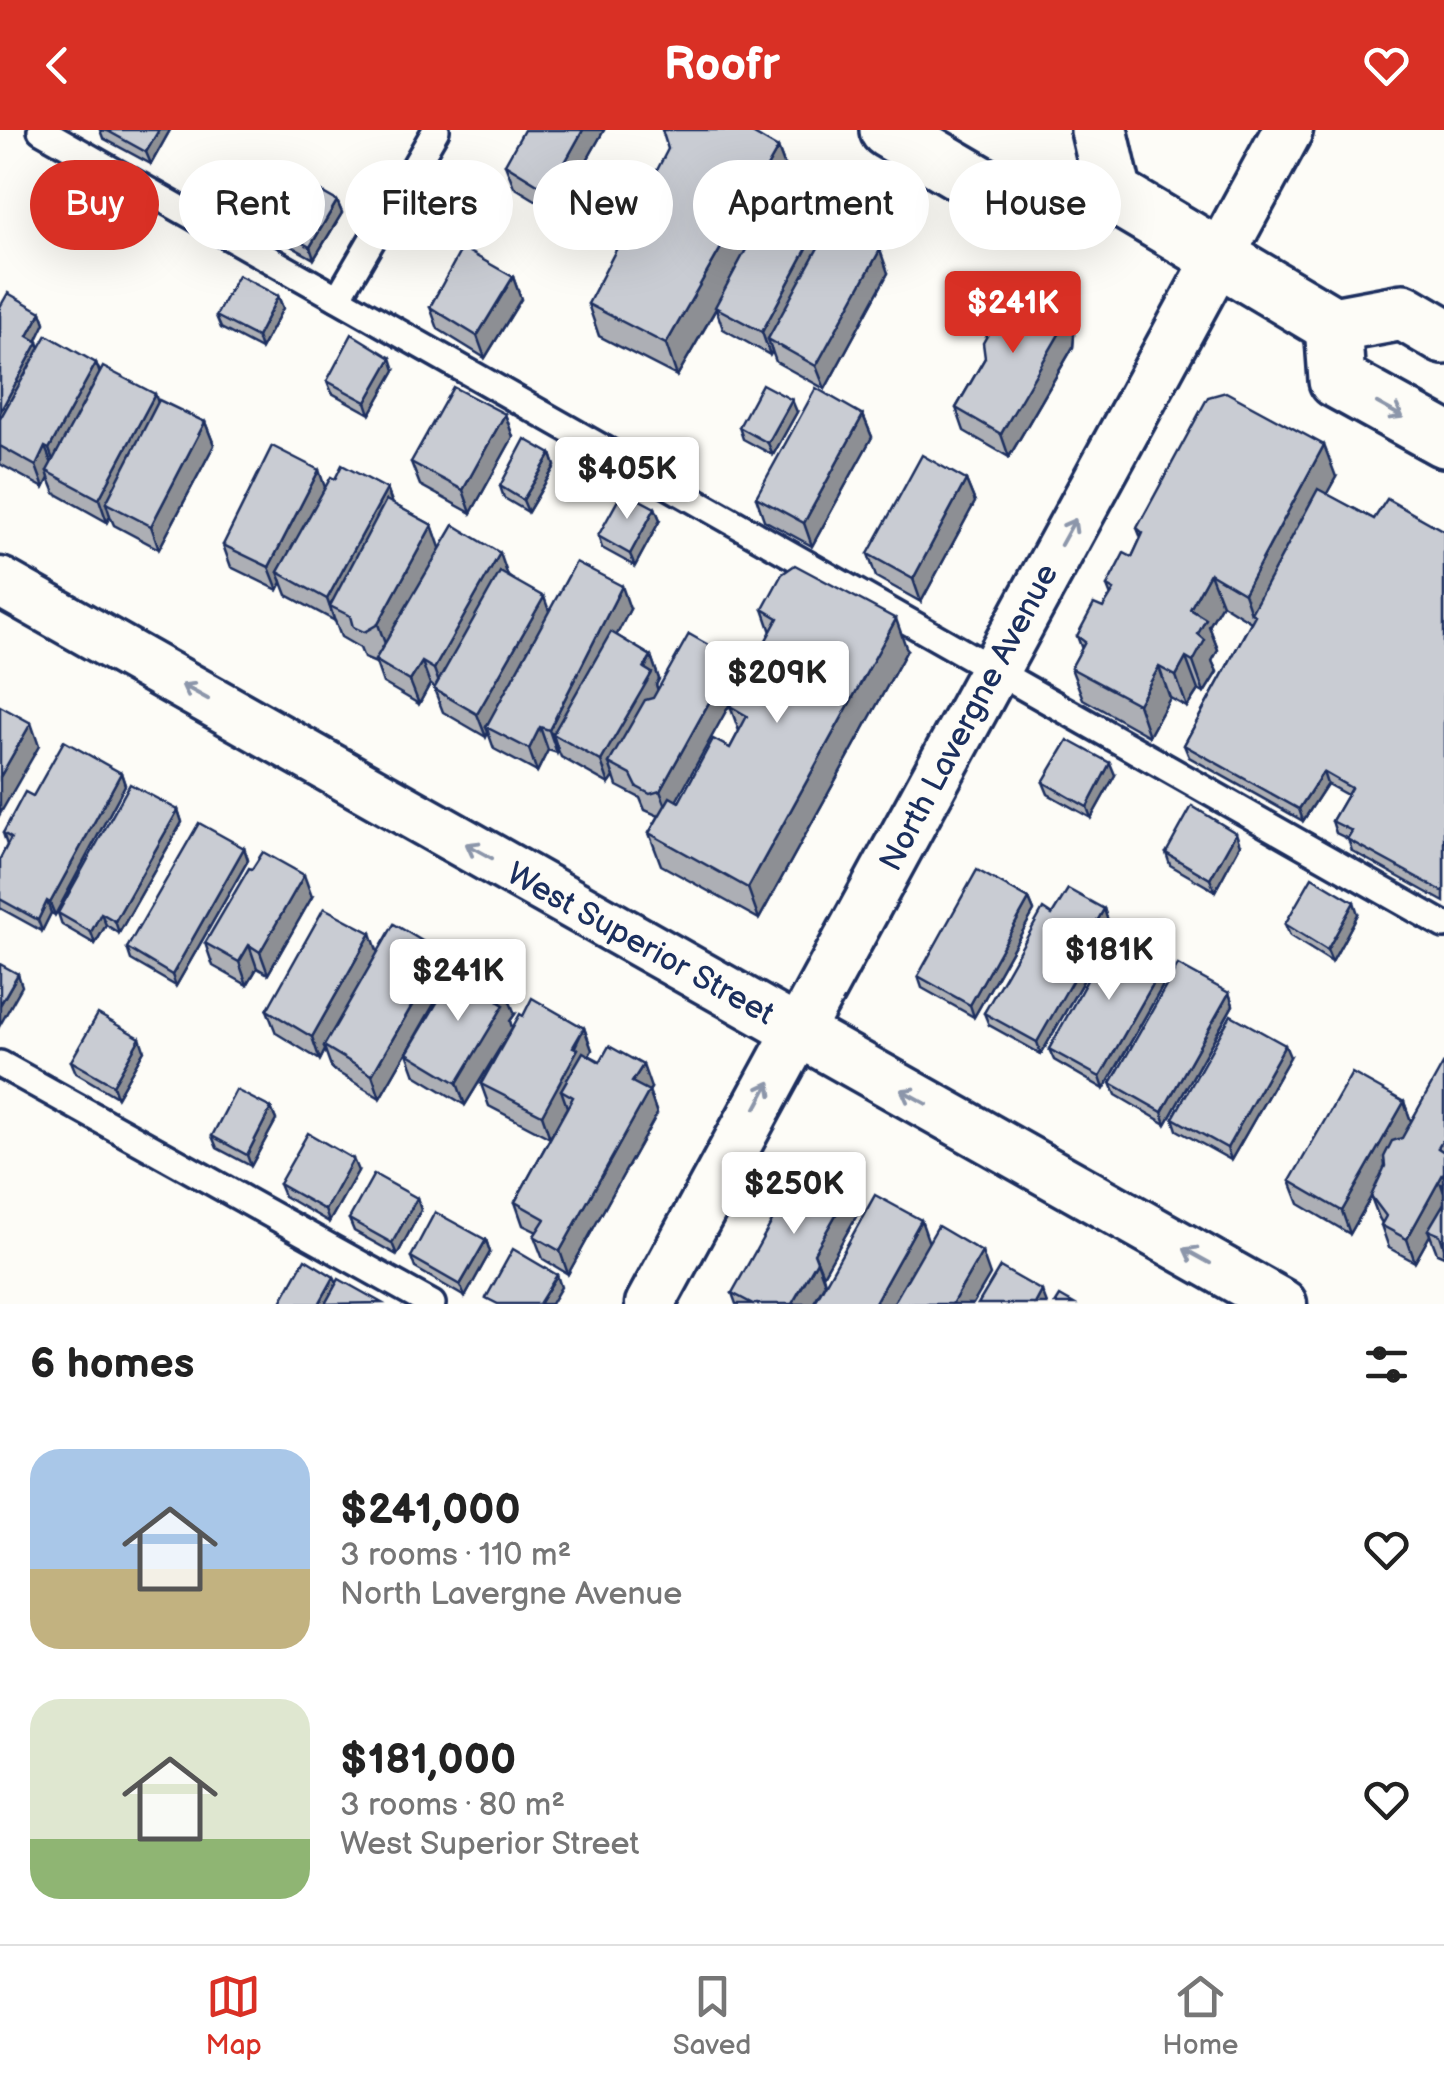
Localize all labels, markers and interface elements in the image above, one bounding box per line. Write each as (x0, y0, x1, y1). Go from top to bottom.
icon: back (30, 38, 85, 93)
text: Roofr (664, 38, 780, 93)
icon: heart (1359, 38, 1414, 93)
chip: Buy (30, 160, 159, 250)
chip: Rent (179, 160, 325, 250)
chip: Filters (345, 160, 513, 250)
chip: New (533, 160, 673, 250)
chip: Apartment (693, 160, 929, 250)
chip: House (949, 160, 1121, 250)
pin: $241K (943, 271, 1083, 356)
text: $241K (967, 284, 1059, 323)
one-way arrow (1375, 400, 1405, 420)
pin: $405K (557, 437, 697, 522)
text: $405K (577, 450, 677, 489)
one-way arrow (1059, 518, 1079, 548)
street label: North Lavergne Avenue (872, 557, 1067, 878)
pin: $209K (707, 641, 847, 726)
text: $209K (727, 654, 827, 693)
one-way arrow (181, 681, 211, 701)
one-way arrow (464, 841, 494, 861)
street label: West Superior Street (500, 855, 781, 1034)
pin: $181K (1039, 918, 1179, 1003)
text: $181K (1064, 931, 1154, 970)
pin: $241K (388, 939, 528, 1024)
text: $241K (412, 952, 504, 991)
one-way arrow (754, 1081, 773, 1110)
one-way arrow (900, 1086, 929, 1106)
pin: $250K (724, 1152, 864, 1237)
text: $250K (744, 1165, 844, 1204)
one-way arrow (1183, 1246, 1213, 1266)
icon: filters (1359, 1337, 1414, 1392)
text: 6 homes (30, 1339, 194, 1390)
text: $241,000 (340, 1485, 521, 1536)
icon: home (110, 1489, 230, 1609)
icon: heart (1359, 1522, 1414, 1577)
text: 3 rooms · 110 m² (340, 1536, 571, 1575)
text: North Lavergne Avenue (340, 1575, 682, 1614)
text: $181,000 (340, 1735, 516, 1786)
icon: home (110, 1739, 230, 1859)
icon: heart (1359, 1772, 1414, 1827)
text: 3 rooms · 80 m² (340, 1786, 565, 1825)
text: West Superior Street (340, 1825, 639, 1864)
tab: Map (206, 1969, 262, 2062)
tab: Saved (673, 1969, 751, 2062)
tab: Home (1162, 1969, 1238, 2062)

